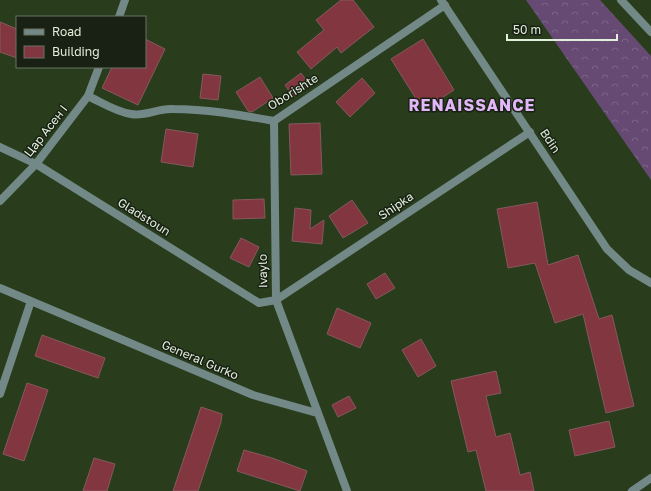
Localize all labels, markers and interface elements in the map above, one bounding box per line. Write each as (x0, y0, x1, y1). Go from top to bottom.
legend (16, 16, 146, 68)
scale bar (507, 16, 617, 42)
text: 50 m (513, 22, 541, 37)
text: Road (52, 24, 81, 39)
text: Building (52, 44, 100, 59)
street label: Oborishte (265, 70, 321, 113)
district label: RENAISSANCE (408, 95, 536, 115)
street label: Цар Асен I (21, 102, 71, 160)
street label: Bdin (537, 126, 564, 156)
street label: Shipka (375, 188, 416, 223)
street label: Gladstoun (115, 194, 173, 239)
street label: Ivaylo (255, 254, 270, 288)
street label: General Gurko (159, 337, 241, 382)

